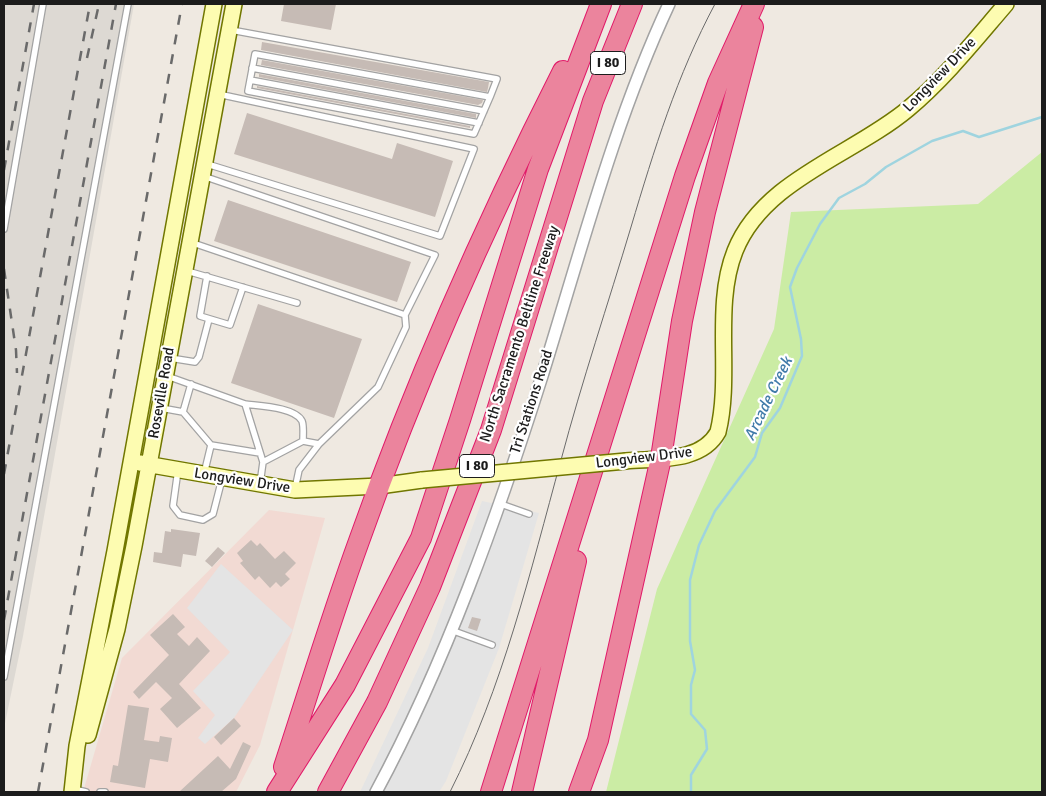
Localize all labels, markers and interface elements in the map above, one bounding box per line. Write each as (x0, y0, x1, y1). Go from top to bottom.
street label: Longview Drive (900, 34, 980, 116)
road number: I 80 (590, 52, 626, 74)
street label: North Sacramento Beltline Freeway (476, 224, 564, 444)
street label: Roseville Road (145, 346, 179, 440)
street label: Tri Stations Road (507, 348, 557, 456)
water label: Arcade Creek (741, 354, 797, 444)
street label: Longview Drive (595, 443, 693, 473)
road number: I 80 (460, 454, 494, 478)
street label: Longview Drive (193, 465, 291, 497)

